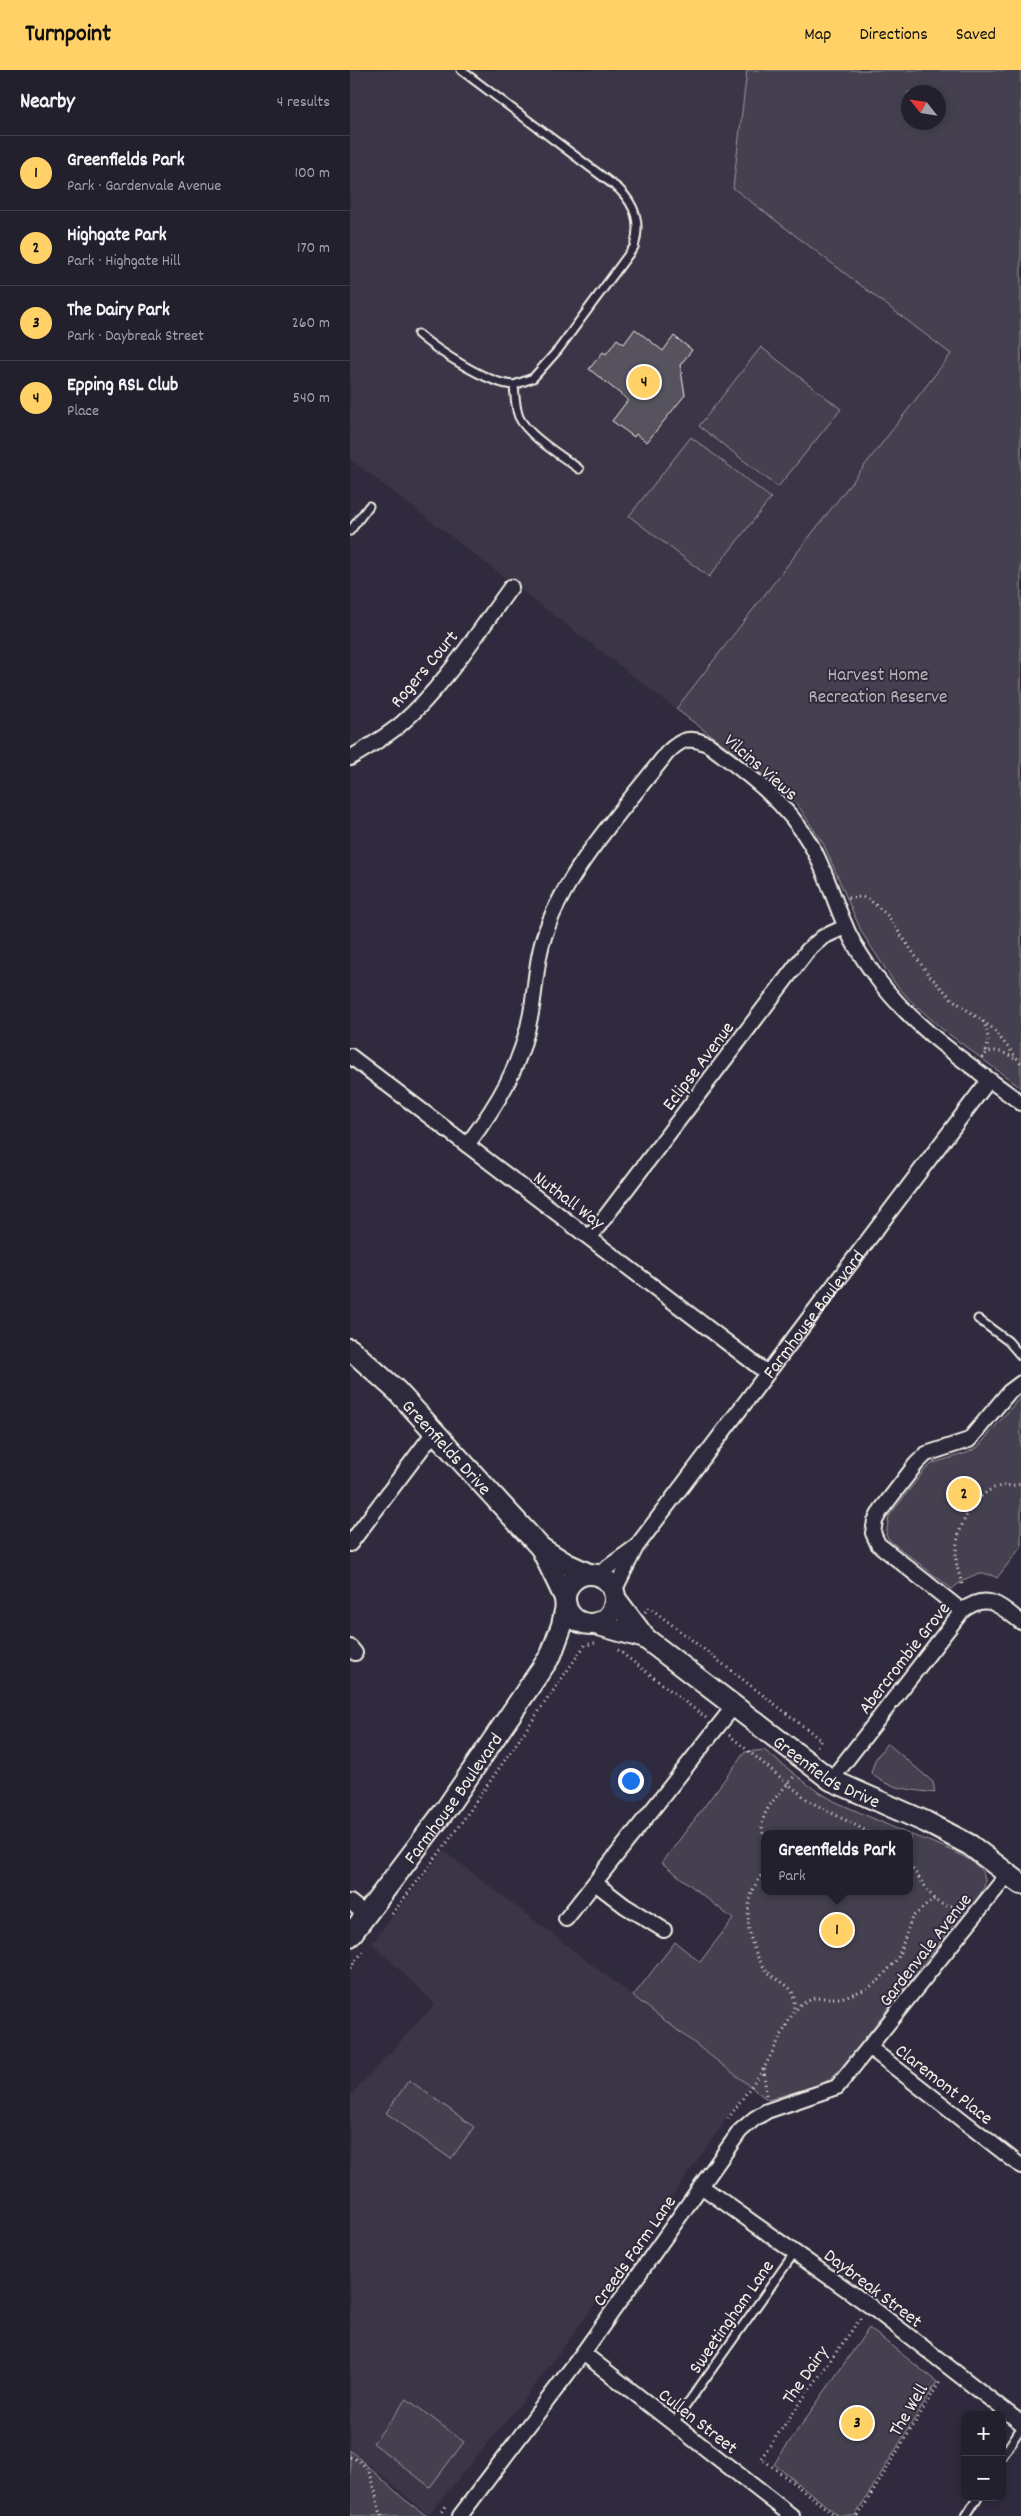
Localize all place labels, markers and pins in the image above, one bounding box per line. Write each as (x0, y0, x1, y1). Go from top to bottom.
pin: 4 (628, 363, 660, 401)
pin: 2 (948, 1475, 980, 1513)
pin: 1 (821, 1911, 853, 1949)
pin: 3 (841, 2404, 873, 2442)

